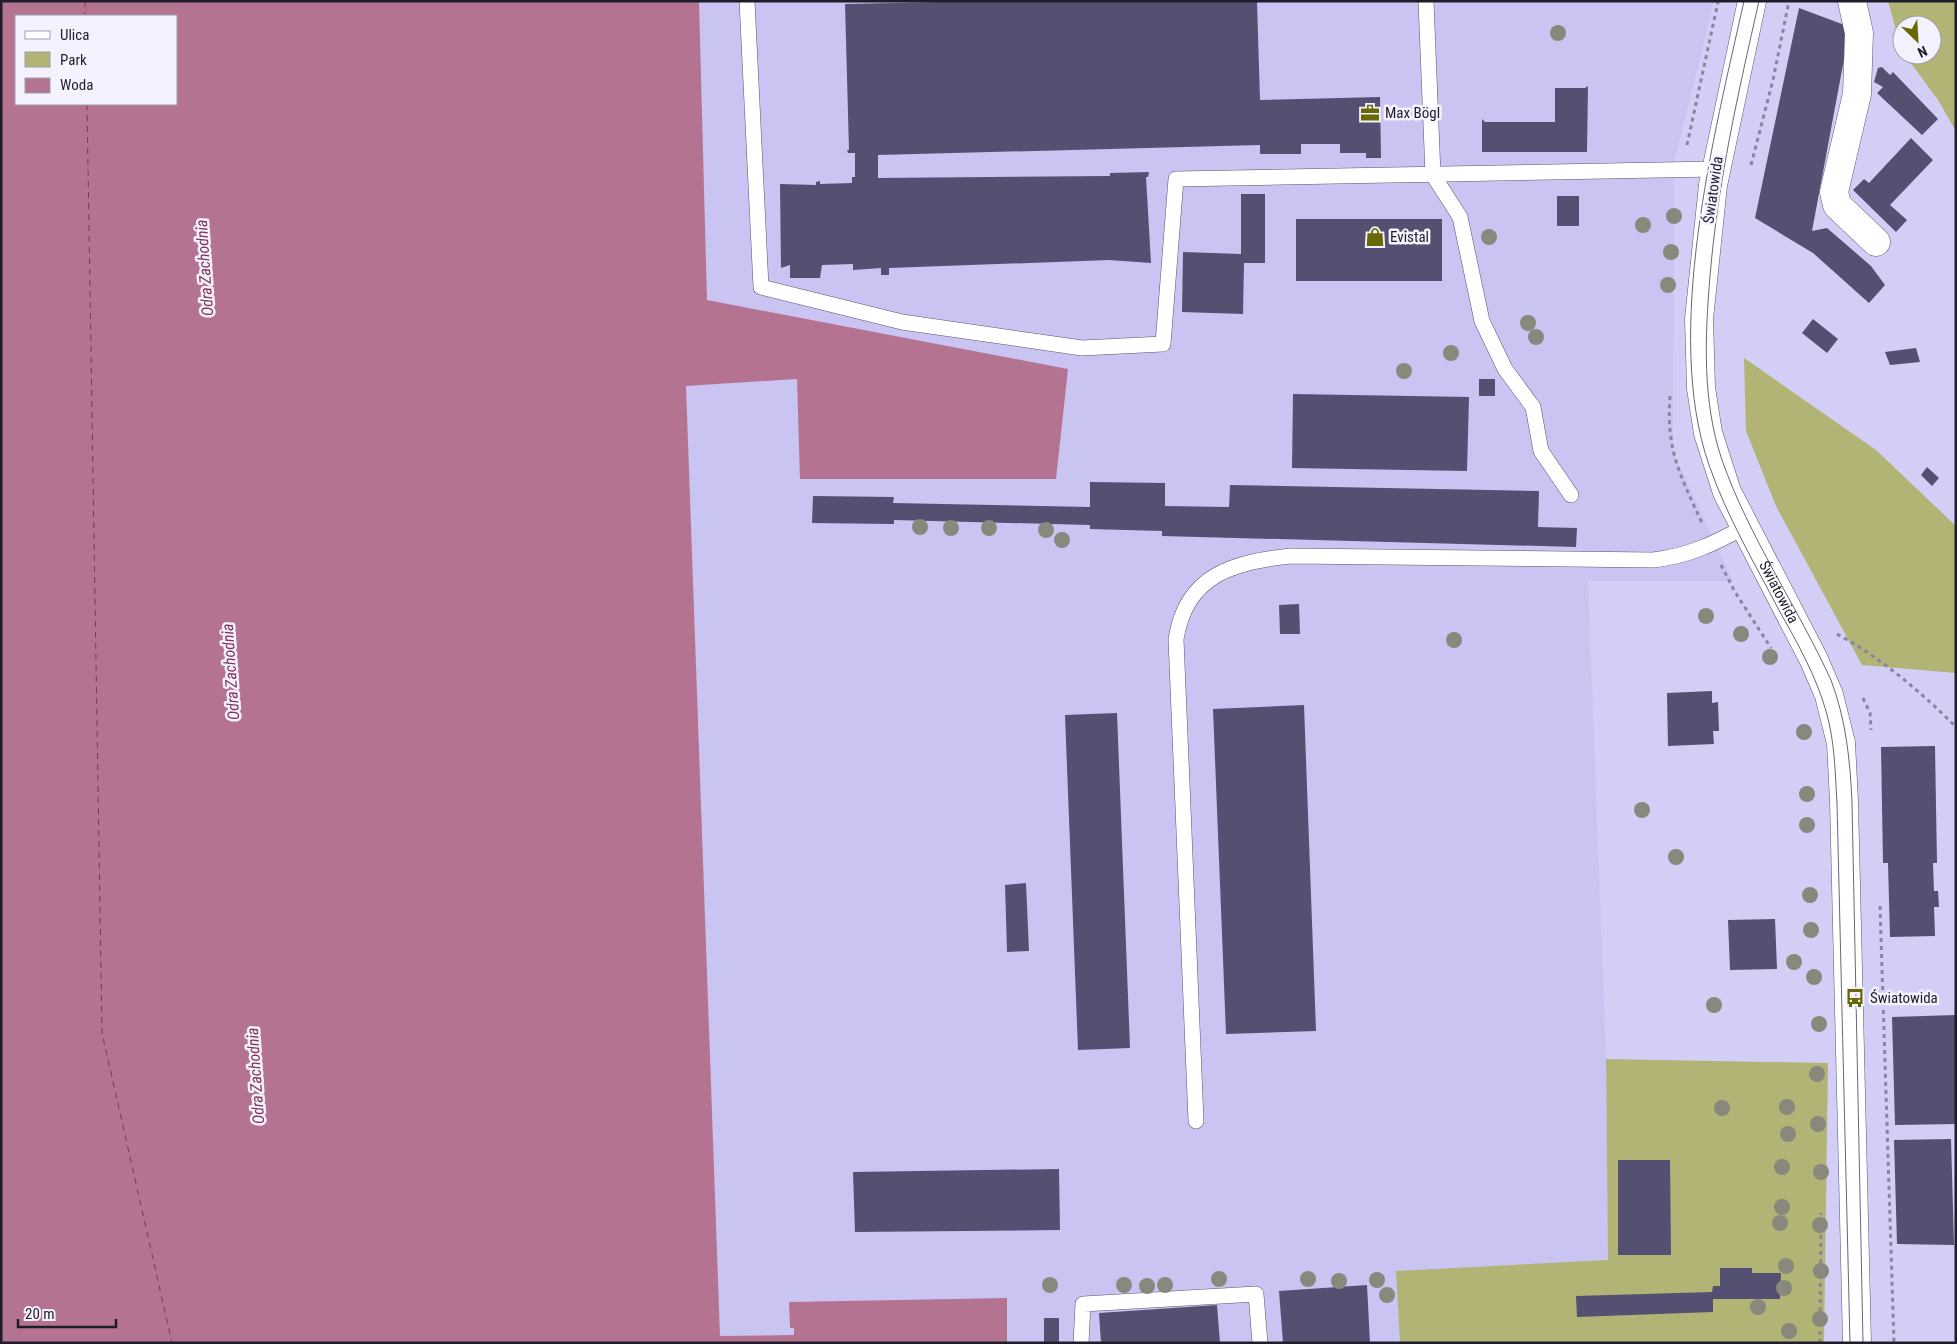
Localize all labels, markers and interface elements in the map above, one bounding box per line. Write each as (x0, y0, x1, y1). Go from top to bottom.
legend (15, 15, 178, 105)
north arrow (1892, 15, 1942, 65)
text: Ulica (60, 26, 89, 44)
text: N (1915, 43, 1930, 61)
text: Park (60, 51, 87, 69)
text: Woda (60, 76, 93, 94)
office icon: Max Bögl (1359, 102, 1381, 124)
place label: Max Bögl (1385, 104, 1440, 122)
street label: Światowida (1699, 155, 1727, 225)
water label: Odra Zachodnia (192, 219, 217, 317)
shop icon: Evistal (1364, 226, 1386, 248)
place label: Evistal (1390, 228, 1429, 246)
street label: Światowida (1755, 558, 1802, 626)
water label: Odra Zachodnia (218, 623, 243, 721)
bus stop icon: Światowida (1844, 987, 1866, 1009)
place label: Światowida (1870, 989, 1938, 1007)
water label: Odra Zachodnia (243, 1027, 268, 1125)
scale bar (18, 1296, 115, 1328)
text: 20 m (25, 1305, 55, 1323)

